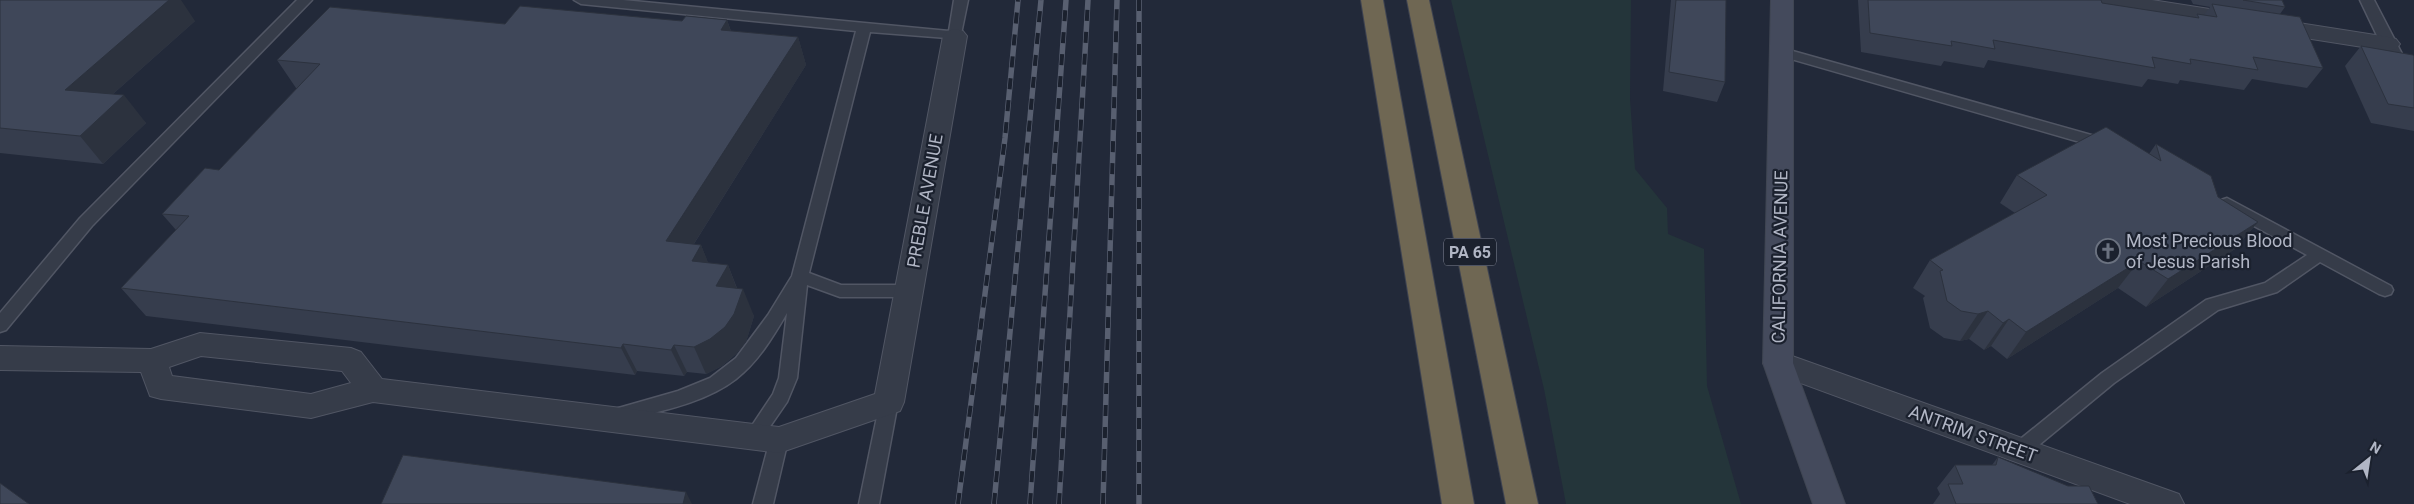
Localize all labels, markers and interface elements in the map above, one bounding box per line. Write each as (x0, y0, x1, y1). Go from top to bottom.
street label: PREBLE AVENUE (902, 132, 947, 270)
street label: CALIFORNIA AVENUE (1767, 170, 1792, 344)
place label: Most Precious Blood of Jesus Parish (2126, 230, 2292, 272)
road number: PA 65 (1444, 238, 1496, 266)
church icon: Most Precious Blood of Jesus Parish (2095, 238, 2121, 264)
street label: ANTRIM STREET (1906, 401, 2040, 467)
north arrow (2344, 434, 2394, 484)
text: N (2367, 438, 2384, 457)

